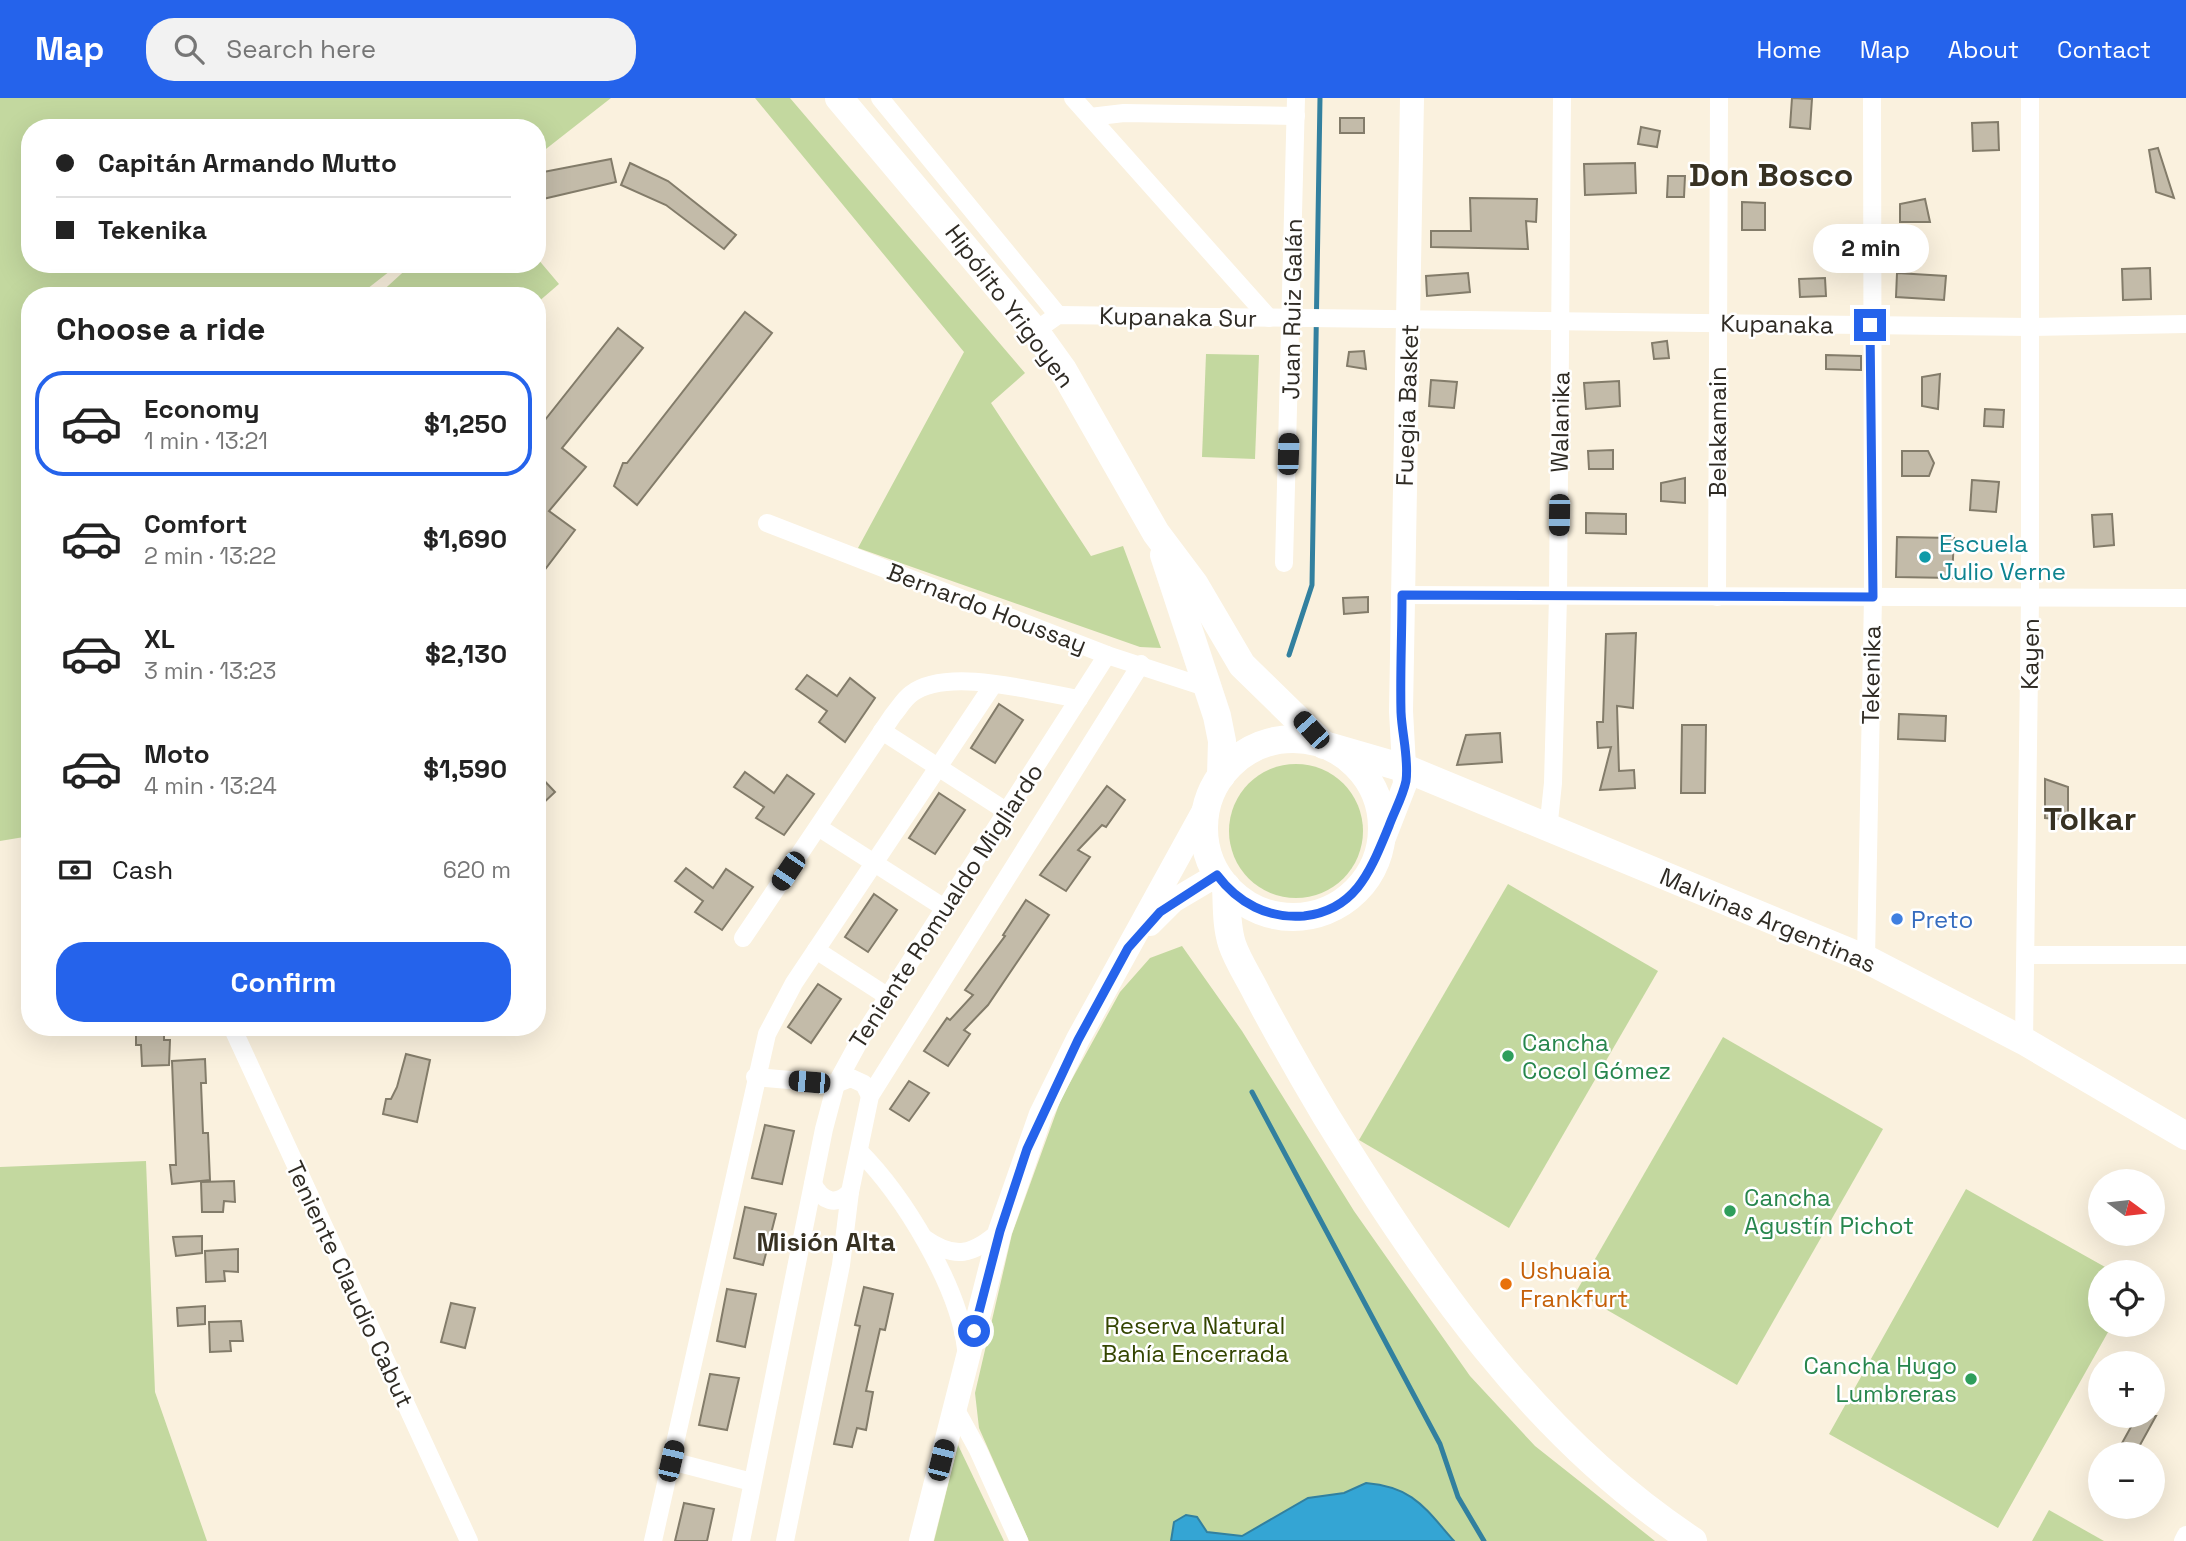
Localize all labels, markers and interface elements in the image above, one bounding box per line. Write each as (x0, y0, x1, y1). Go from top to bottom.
search box (146, 18, 636, 81)
text: Map (35, 28, 104, 70)
icon: search (170, 30, 208, 68)
text: Search here (226, 32, 376, 66)
text: Home (1756, 34, 1822, 65)
text: Map (1860, 34, 1910, 65)
text: About (1948, 34, 2019, 65)
text: Contact (2057, 34, 2151, 65)
text: Capitán Armando Mutto (98, 146, 397, 180)
district label: Don Bosco (1689, 155, 1853, 195)
text: Tekenika (98, 213, 207, 247)
street label: Hipólito Yrigoyen (938, 218, 1082, 394)
street label: Juan Ruiz Galán (1275, 218, 1309, 400)
callout: 2 min (1812, 224, 1928, 272)
text: 2 min (1841, 233, 1901, 263)
street label: Kupanaka Sur (1099, 300, 1257, 334)
street label: Kupanaka (1720, 308, 1834, 340)
text: Choose a ride (56, 309, 266, 349)
route end (1854, 309, 1886, 341)
street label: Fuegia Basket (1389, 323, 1425, 487)
street label: Belakamain (1702, 366, 1733, 498)
street label: Walanika (1544, 371, 1576, 473)
icon: car (60, 392, 123, 455)
text: Economy (144, 392, 260, 426)
text: $1,250 (424, 407, 507, 441)
text: 1 min · 13:21 (144, 426, 268, 456)
car (1277, 433, 1300, 475)
car (1549, 494, 1570, 536)
icon: car (60, 507, 123, 570)
text: Comfort (144, 507, 247, 541)
text: $1,690 (423, 522, 507, 556)
place label: Escuela Julio Verne (1939, 528, 2066, 587)
text: 2 min · 13:22 (144, 541, 276, 571)
marker: Escuela Julio Verne (1917, 549, 1933, 565)
street label: Bernardo Houssay (883, 556, 1091, 660)
street label: Kayen (2014, 618, 2046, 690)
icon: car (60, 622, 123, 685)
text: XL (144, 622, 175, 656)
street label: Tekenika (1855, 625, 1887, 725)
text: $2,130 (425, 637, 507, 671)
text: 3 min · 13:23 (144, 656, 276, 686)
car (1290, 707, 1333, 753)
icon: car (60, 737, 123, 800)
text: Moto (144, 737, 210, 771)
text: $1,590 (423, 752, 507, 786)
street label: Teniente Romualdo Migliardo (842, 758, 1050, 1054)
text: 4 min · 13:24 (144, 771, 277, 801)
district label: Tolkar (2044, 799, 2136, 839)
car (768, 848, 809, 894)
icon: cash (56, 851, 94, 889)
text: Cash (112, 853, 173, 887)
text: 620 m (443, 855, 511, 885)
street label: Malvinas Argentinas (1655, 860, 1881, 980)
place label: Preto (1911, 904, 1973, 935)
marker: Preto (1889, 911, 1905, 927)
button: Confirm (56, 942, 511, 1022)
place label: Cancha Cocol Gómez (1522, 1027, 1671, 1086)
marker: Cancha Cocol Gómez (1500, 1048, 1516, 1064)
car (788, 1070, 831, 1094)
street label: Teniente Claudio Cabut (279, 1156, 421, 1412)
north arrow (2088, 1169, 2165, 1246)
map controls (2088, 1169, 2165, 1519)
place label: Cancha Agustín Pichot (1744, 1182, 1914, 1241)
marker: Cancha Agustín Pichot (1722, 1203, 1738, 1219)
district label: Misión Alta (757, 1225, 895, 1259)
place label: Ushuaia Frankfurt (1520, 1255, 1628, 1314)
button: locate (2088, 1260, 2165, 1337)
marker: Ushuaia Frankfurt (1498, 1276, 1514, 1292)
park label: Reserva Natural Bahía Encerrada (1101, 1310, 1289, 1369)
route start (958, 1315, 990, 1347)
place label: Cancha Hugo Lumbreras (1803, 1350, 1957, 1409)
button: + (2088, 1351, 2165, 1428)
marker: Cancha Hugo Lumbreras (1963, 1371, 1979, 1387)
car (926, 1437, 957, 1483)
car (657, 1438, 686, 1484)
button: − (2088, 1442, 2165, 1519)

